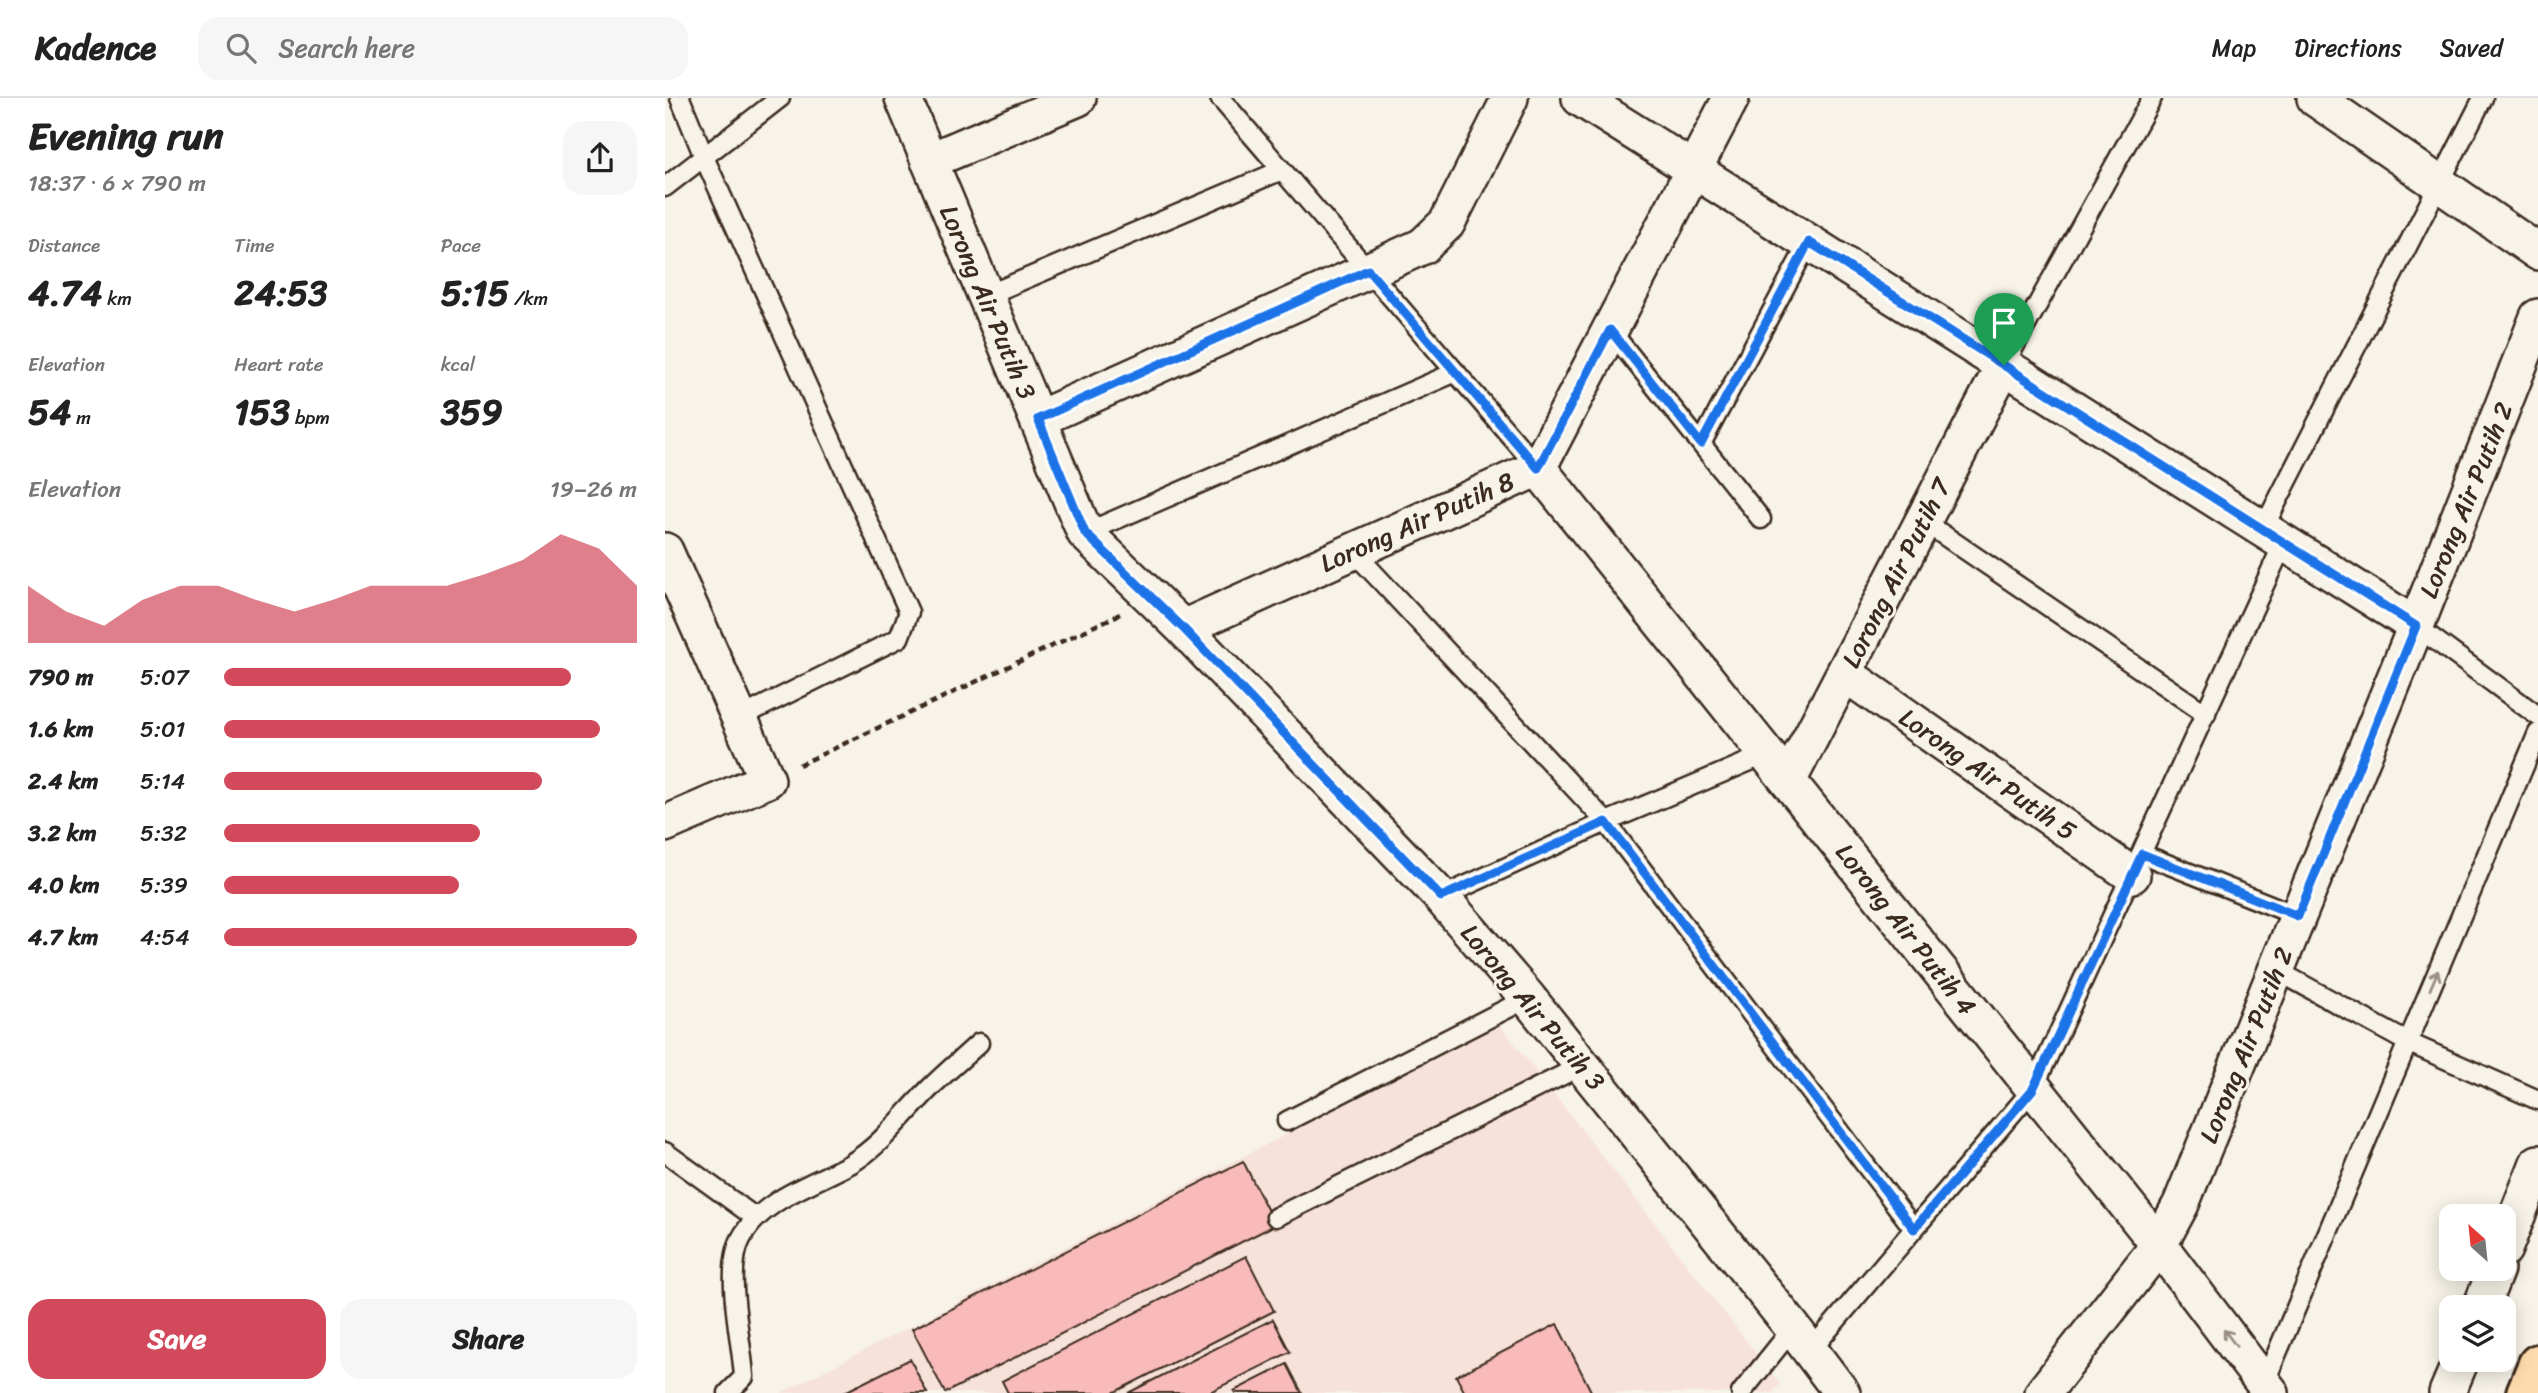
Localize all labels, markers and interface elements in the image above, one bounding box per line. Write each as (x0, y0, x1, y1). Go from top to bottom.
search box (198, 17, 688, 80)
text: Kadence (35, 19, 156, 77)
text: Search here (278, 25, 415, 71)
text: Map (2212, 27, 2256, 69)
text: Directions (2294, 27, 2402, 69)
text: Saved (2440, 27, 2503, 69)
icon: search (222, 29, 260, 67)
text: Evening run (28, 103, 224, 170)
button: share (563, 121, 637, 195)
text: 18:37 · 6 × 790 m (28, 163, 206, 204)
street label: Lorong Air Putih 3 (926, 197, 1050, 407)
text: Distance (28, 229, 100, 262)
text: Time (234, 229, 275, 262)
text: Pace (441, 229, 481, 262)
text: 4.74 (28, 262, 102, 324)
text: 24:53 (234, 262, 328, 324)
text: 5:15 (441, 262, 509, 324)
text: km (102, 282, 132, 315)
text: /km (509, 282, 548, 315)
pin (1974, 293, 2034, 365)
icon: arrive (1985, 304, 2023, 342)
text: Elevation (28, 348, 105, 381)
text: Heart rate (234, 348, 324, 381)
text: kcal (441, 348, 475, 381)
text: 54 (28, 381, 71, 443)
text: 153 (234, 381, 290, 443)
text: 359 (441, 381, 503, 443)
street label: Lorong Air Putih 2 (2406, 395, 2526, 605)
text: m (71, 401, 91, 434)
text: bpm (290, 401, 330, 434)
street label: Lorong Air Putih 8 (1312, 458, 1522, 586)
street label: Lorong Air Putih 7 (1828, 468, 1965, 676)
text: Elevation (28, 469, 121, 510)
text: 19–26 m (550, 469, 637, 510)
text: 790 m (28, 657, 93, 698)
text: 5:07 (140, 657, 189, 698)
street label: Lorong Air Putih 5 (1889, 695, 2087, 853)
text: 1.6 km (28, 709, 94, 750)
text: 5:01 (140, 709, 185, 750)
text: 2.4 km (28, 761, 98, 802)
text: 5:14 (140, 761, 185, 802)
text: 3.2 km (28, 813, 97, 854)
text: 5:32 (140, 813, 187, 854)
street label: Lorong Air Putih 4 (1823, 832, 1989, 1026)
text: 4.0 km (28, 865, 100, 906)
text: 5:39 (140, 865, 188, 906)
street label: Lorong Air Putih 3 (1449, 913, 1617, 1101)
text: 4.7 km (28, 917, 98, 958)
text: 4:54 (140, 917, 190, 958)
street label: Lorong Air Putih 2 (2186, 940, 2306, 1150)
one-way arrow (2428, 969, 2441, 991)
north arrow (2439, 1204, 2517, 1281)
map controls (2439, 1204, 2516, 1372)
button: layers (2439, 1295, 2516, 1372)
button: Save (28, 1299, 326, 1379)
button: Share (340, 1299, 637, 1379)
one-way arrow (2222, 1330, 2237, 1348)

